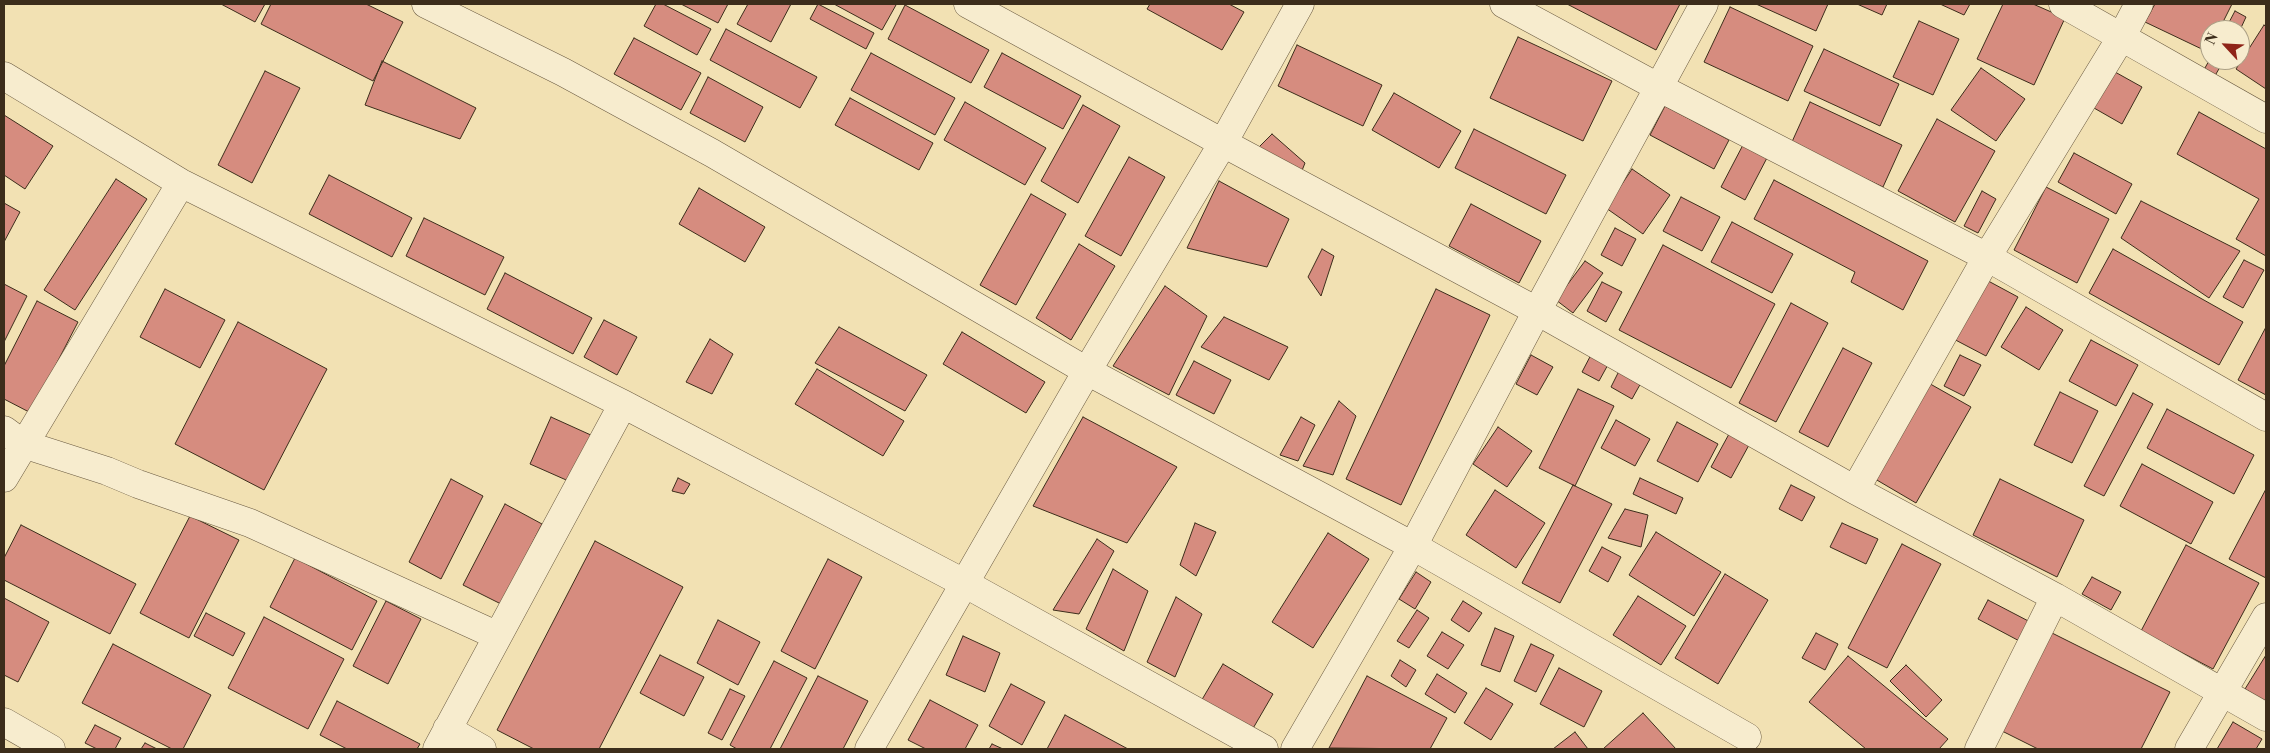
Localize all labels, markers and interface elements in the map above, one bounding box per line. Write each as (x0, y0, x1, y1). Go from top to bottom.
north arrow (2200, 20, 2250, 70)
text: N (2202, 30, 2223, 48)

